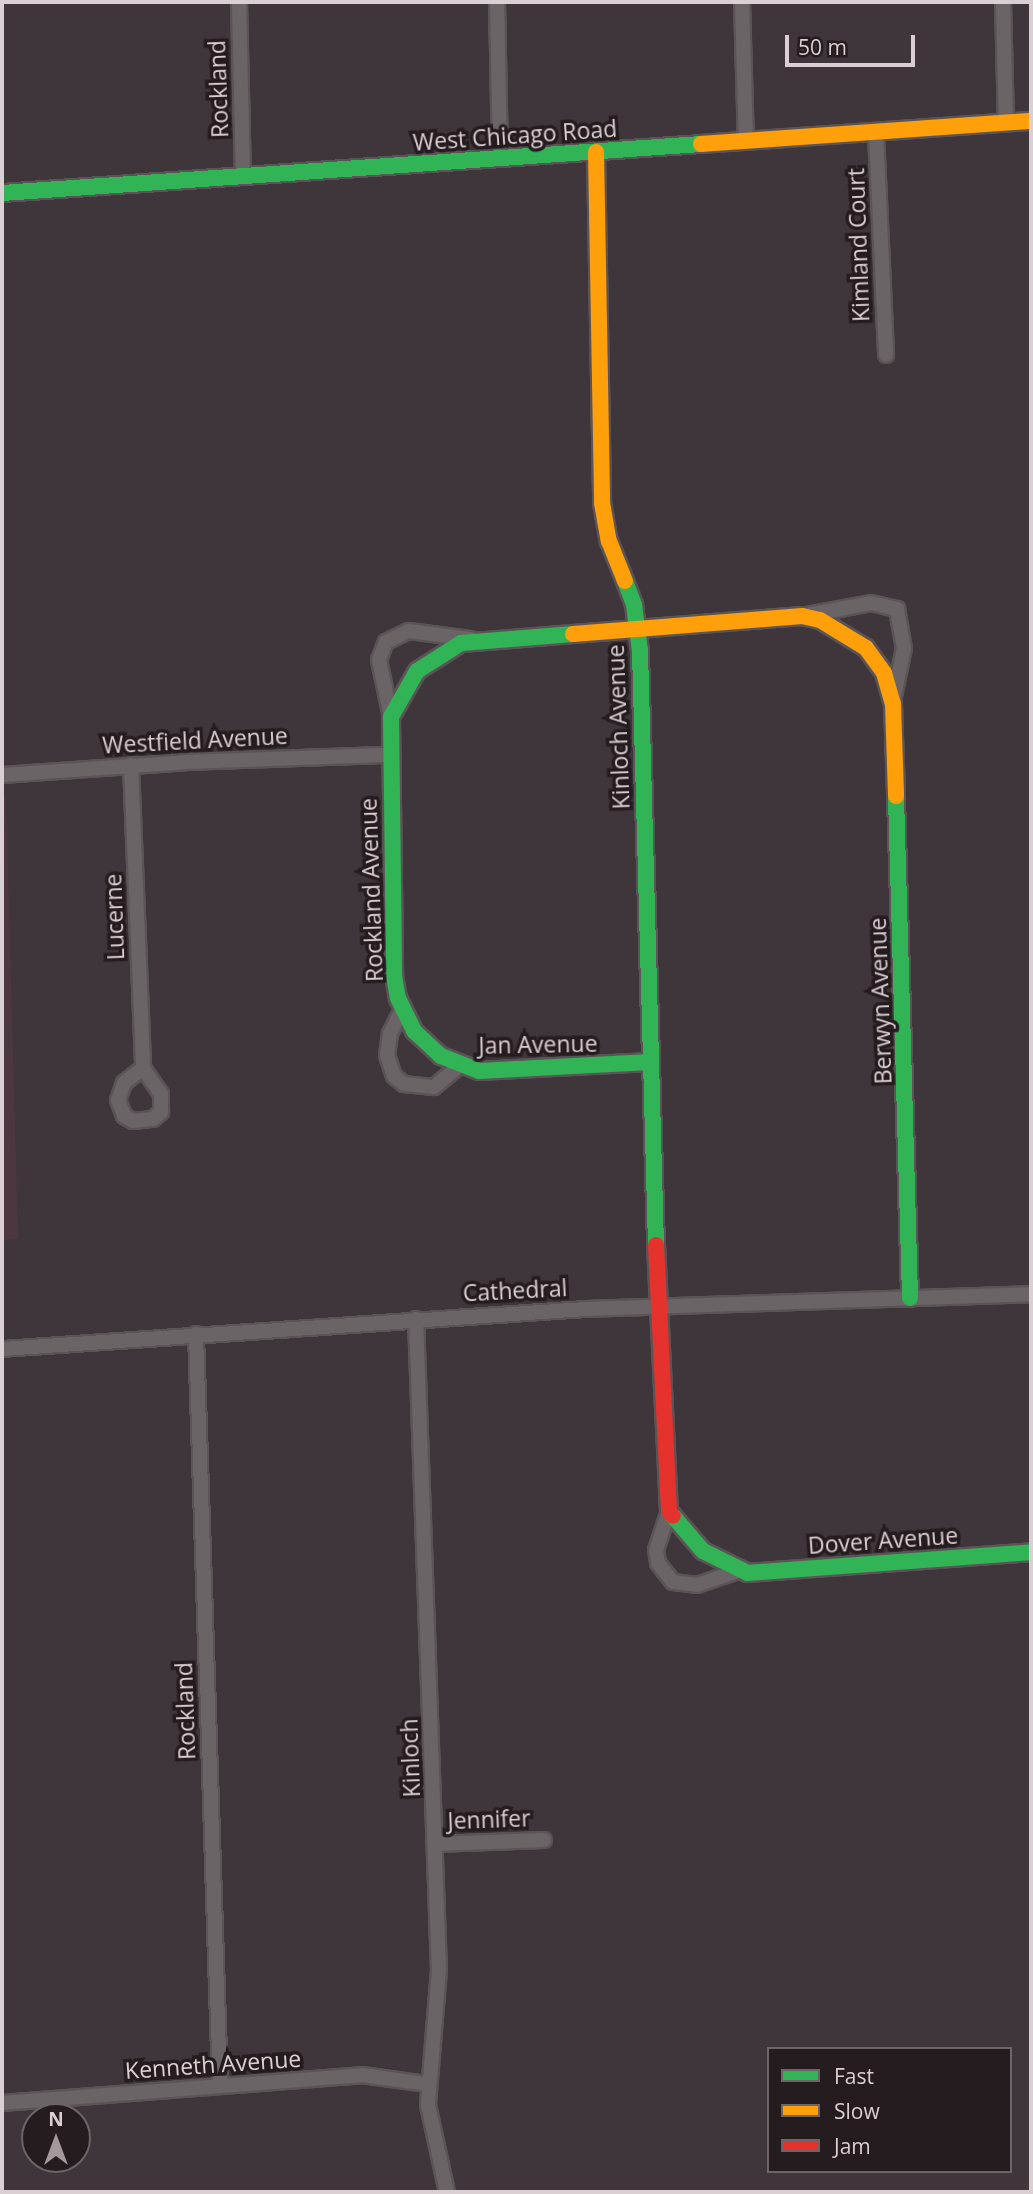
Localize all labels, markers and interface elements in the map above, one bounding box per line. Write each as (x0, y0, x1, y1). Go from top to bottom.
scale bar (788, 21, 918, 65)
text: 50 m (798, 33, 847, 61)
street label: Rockland (203, 40, 233, 138)
street label: West Chicago Road (412, 114, 618, 156)
street label: Kimland Court (842, 168, 874, 322)
street label: Kinloch Avenue (601, 644, 635, 810)
street label: Westfield Avenue (102, 721, 288, 759)
street label: Rockland Avenue (354, 798, 388, 982)
street label: Lucerne (99, 873, 129, 961)
street label: Berwyn Avenue (863, 917, 897, 1085)
street label: Jan Avenue (478, 1029, 598, 1059)
street label: Cathedral (462, 1273, 568, 1307)
street label: Dover Avenue (807, 1521, 959, 1559)
street label: Rockland (170, 1662, 200, 1760)
street label: Kinloch (395, 1718, 425, 1798)
street label: Jennifer (447, 1804, 531, 1834)
street label: Kenneth Avenue (124, 2044, 302, 2084)
legend (767, 2047, 1012, 2173)
text: Fast (834, 2062, 874, 2090)
text: Slow (834, 2097, 880, 2125)
north arrow (21, 2103, 91, 2173)
text: N (48, 2106, 64, 2132)
text: Jam (834, 2132, 871, 2160)

